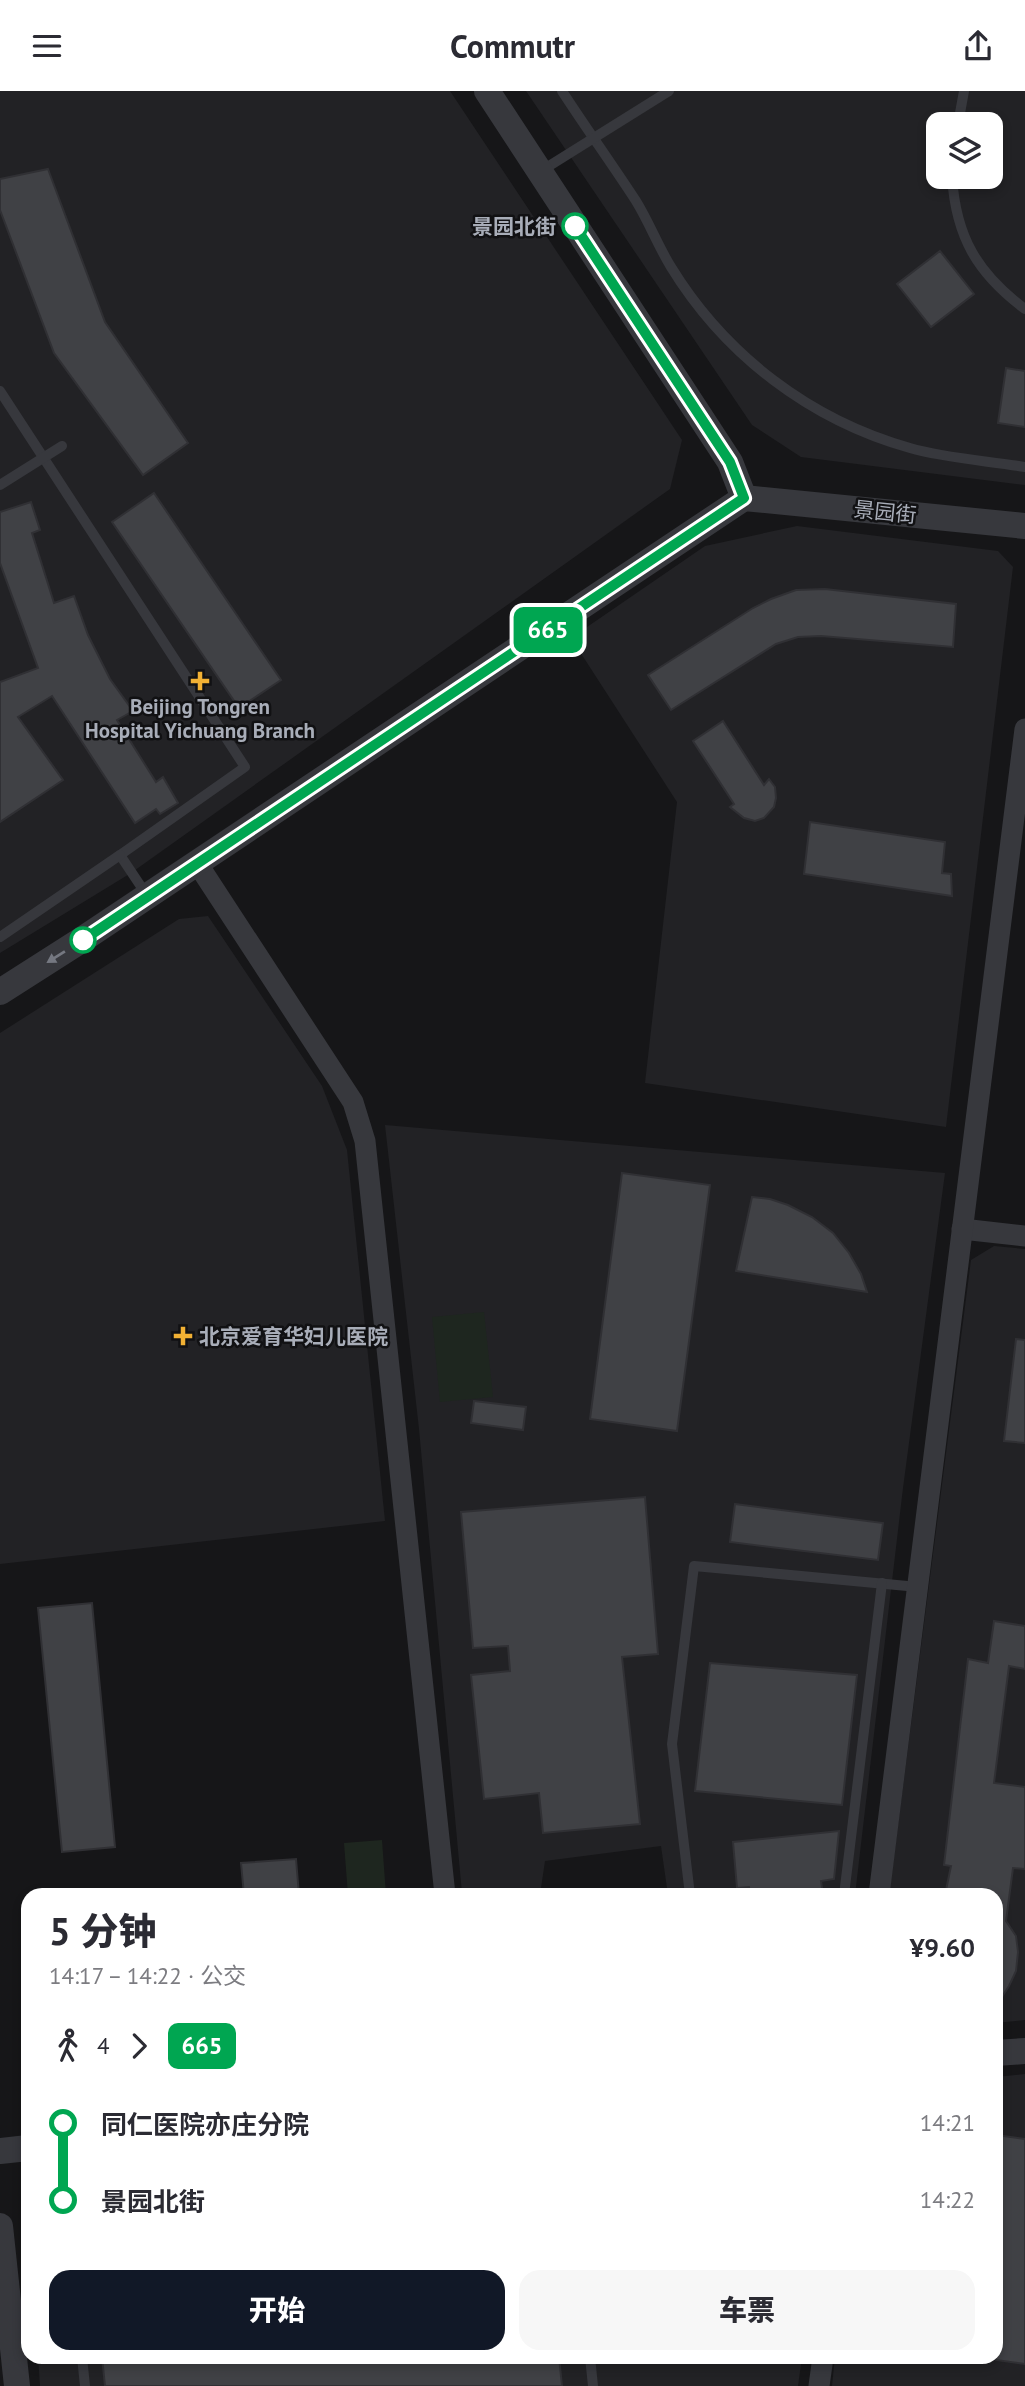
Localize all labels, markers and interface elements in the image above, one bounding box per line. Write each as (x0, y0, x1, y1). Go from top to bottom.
text: Commutr (450, 25, 575, 67)
icon: menu (28, 27, 66, 65)
icon: share (959, 27, 997, 65)
map controls (926, 112, 1003, 189)
button: layers (926, 112, 1003, 189)
place label: 景园北街 (472, 213, 556, 240)
marker: 景园北街 (562, 213, 588, 239)
street label: 景园街 (852, 495, 918, 529)
line badge: 665 (508, 607, 588, 653)
text: 665 (528, 614, 568, 645)
marker: Beijing Tongren Hospital Yichuang Branch (190, 671, 210, 691)
place label: Beijing Tongren Hospital Yichuang Branch (85, 693, 315, 744)
unlabelled marker (70, 927, 96, 953)
one-way arrow (46, 951, 65, 964)
place label: 北京爱育华妇儿医院 (199, 1323, 388, 1350)
marker: 北京爱育华妇儿医院 (173, 1326, 193, 1346)
text: 5 分钟 (49, 1906, 156, 1955)
text: ¥9.60 (910, 1931, 975, 1964)
text: 14:17 – 14:22 · 公交 (49, 1961, 246, 1990)
icon: walk (49, 2027, 87, 2065)
icon: forward (120, 2027, 158, 2065)
text: 665 (182, 2030, 222, 2061)
text: 4 (97, 2031, 110, 2060)
text: 同仁医院亦庄分院 (101, 2108, 309, 2141)
text: 14:21 (920, 2108, 975, 2137)
text: 景园北街 (101, 2185, 205, 2218)
text: 14:22 (920, 2185, 975, 2214)
button: 开始 (49, 2270, 505, 2350)
button: 车票 (519, 2270, 975, 2350)

